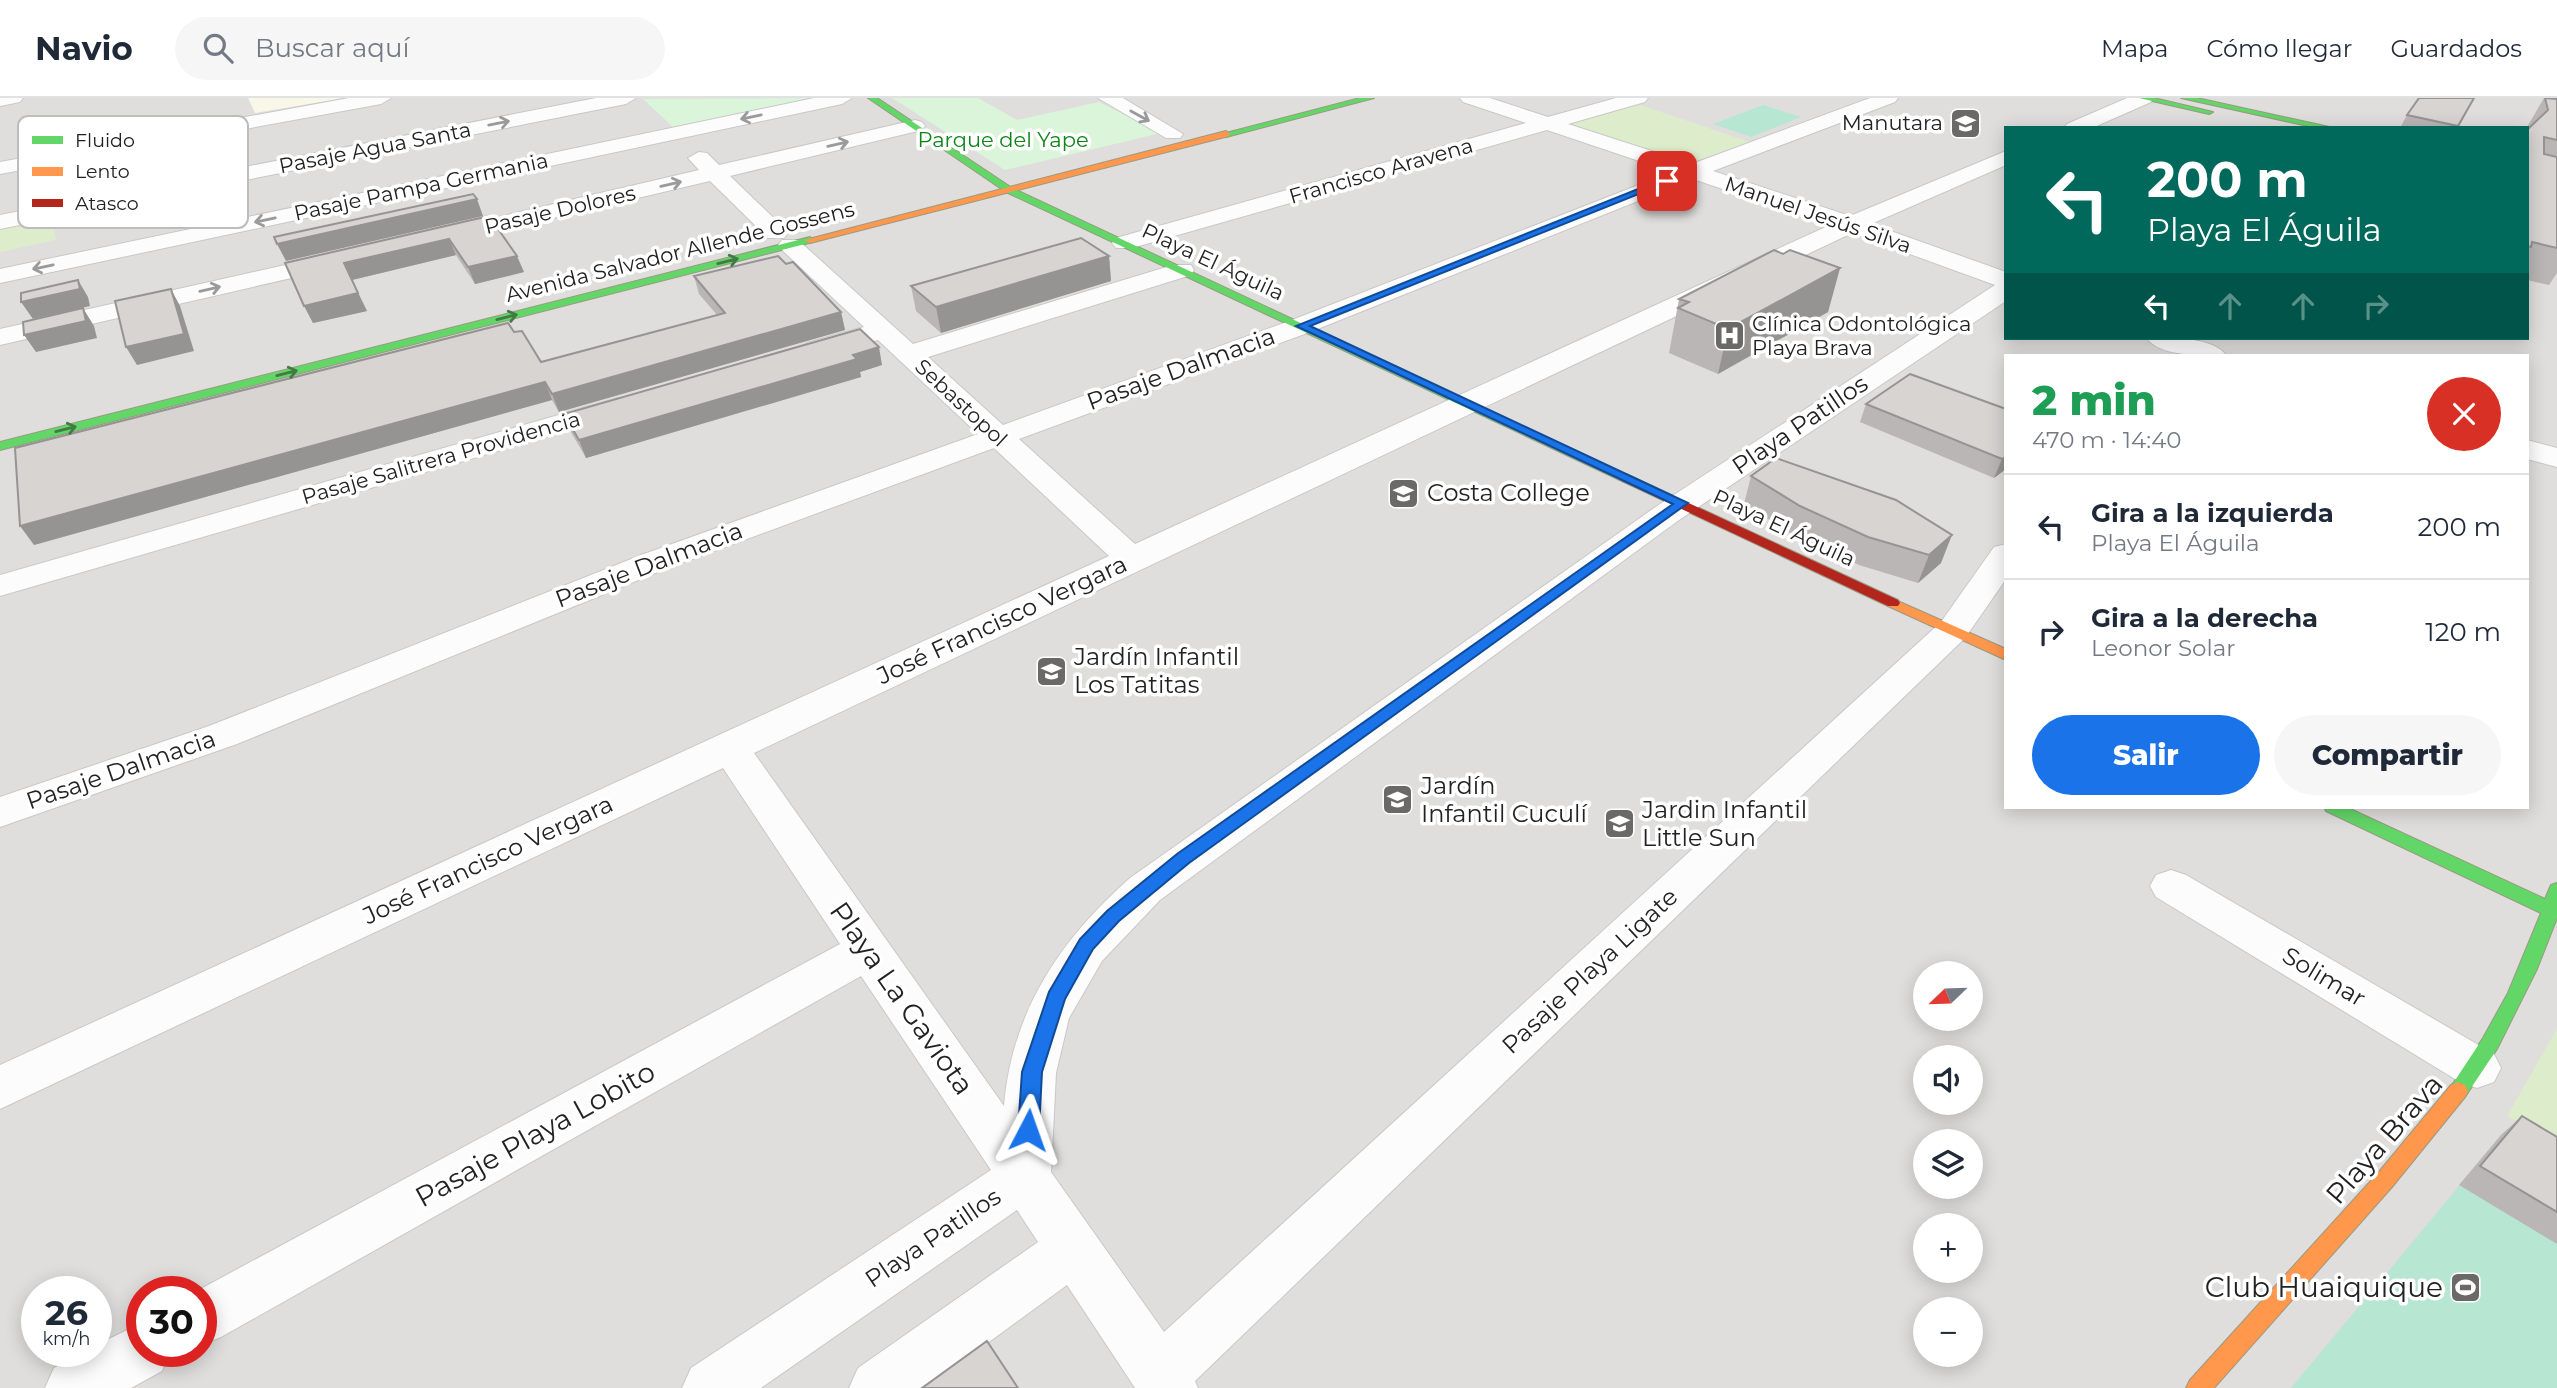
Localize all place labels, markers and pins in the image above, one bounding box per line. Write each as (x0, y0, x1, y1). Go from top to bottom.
school or university icon: Manutara (1949, 106, 1983, 140)
place label: Manutara (1842, 110, 1943, 135)
pin (1637, 151, 1697, 211)
place label: Clínica Odontológica Playa Brava (1752, 311, 1971, 360)
hospital icon: Clínica Odontológica Playa Brava (1712, 319, 1746, 353)
school or university icon: Costa College (1387, 476, 1421, 510)
place label: Costa College (1427, 478, 1590, 507)
place label: Jardín Infantil Los Tatitas (1073, 642, 1239, 699)
school or university icon: Jardín Infantil Los Tatitas (1034, 654, 1068, 688)
place label: Jardín Infantil Cuculí (1420, 771, 1589, 828)
school or university icon: Jardín Infantil Cuculí (1381, 783, 1415, 817)
place label: Jardin Infantil Little Sun (1641, 795, 1807, 852)
school or university icon: Jardin Infantil Little Sun (1602, 807, 1636, 841)
place label: Club Huaiquique (2205, 1270, 2443, 1304)
sports icon: Club Huaiquique (2449, 1270, 2483, 1304)

